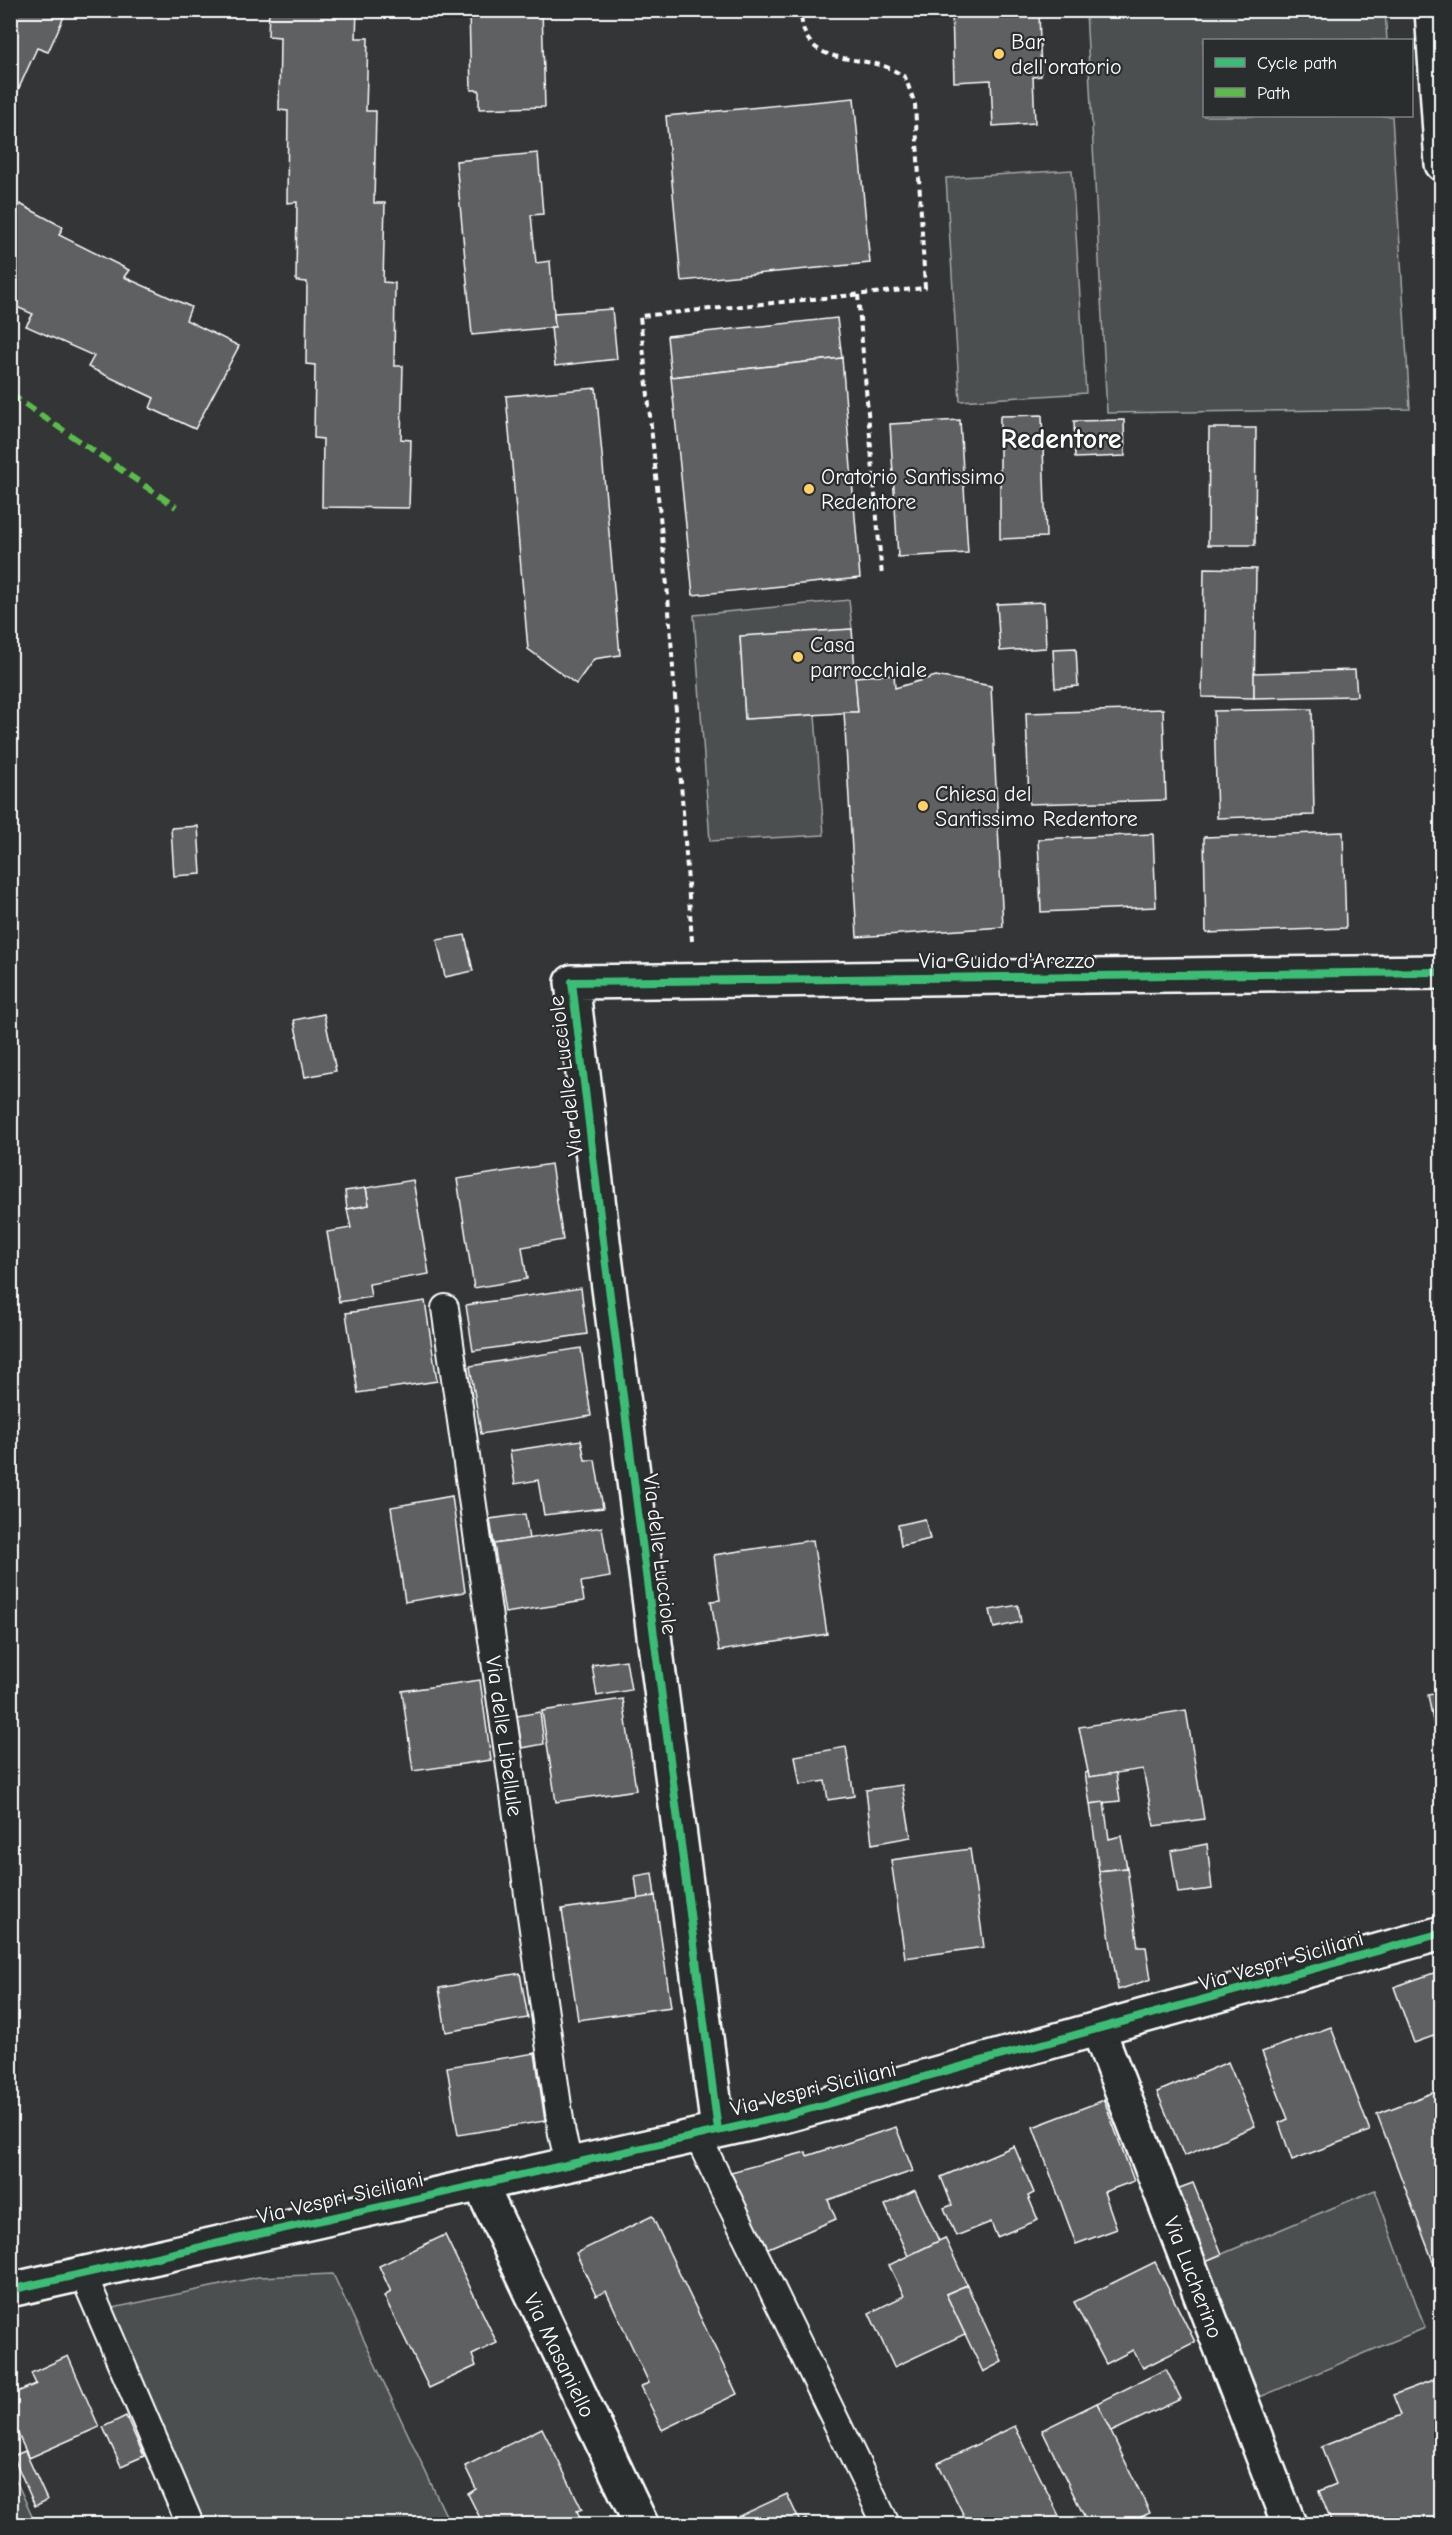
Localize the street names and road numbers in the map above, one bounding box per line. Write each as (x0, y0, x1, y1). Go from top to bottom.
street label: Via Guido d'Arezzo (919, 948, 1095, 974)
street label: Via delle Lucciole (543, 994, 589, 1158)
street label: Via delle Lucciole (637, 1472, 683, 1636)
street label: Via delle Libellule (480, 1654, 528, 1818)
street label: Via Vespri Siciliani (1196, 1925, 1367, 1997)
street label: Via Vespri Siciliani (728, 2056, 899, 2122)
street label: Via Vespri Siciliani (255, 2166, 426, 2230)
street label: Via Lucherino (1158, 2213, 1228, 2342)
street label: Via Masaniello (518, 2289, 600, 2422)

